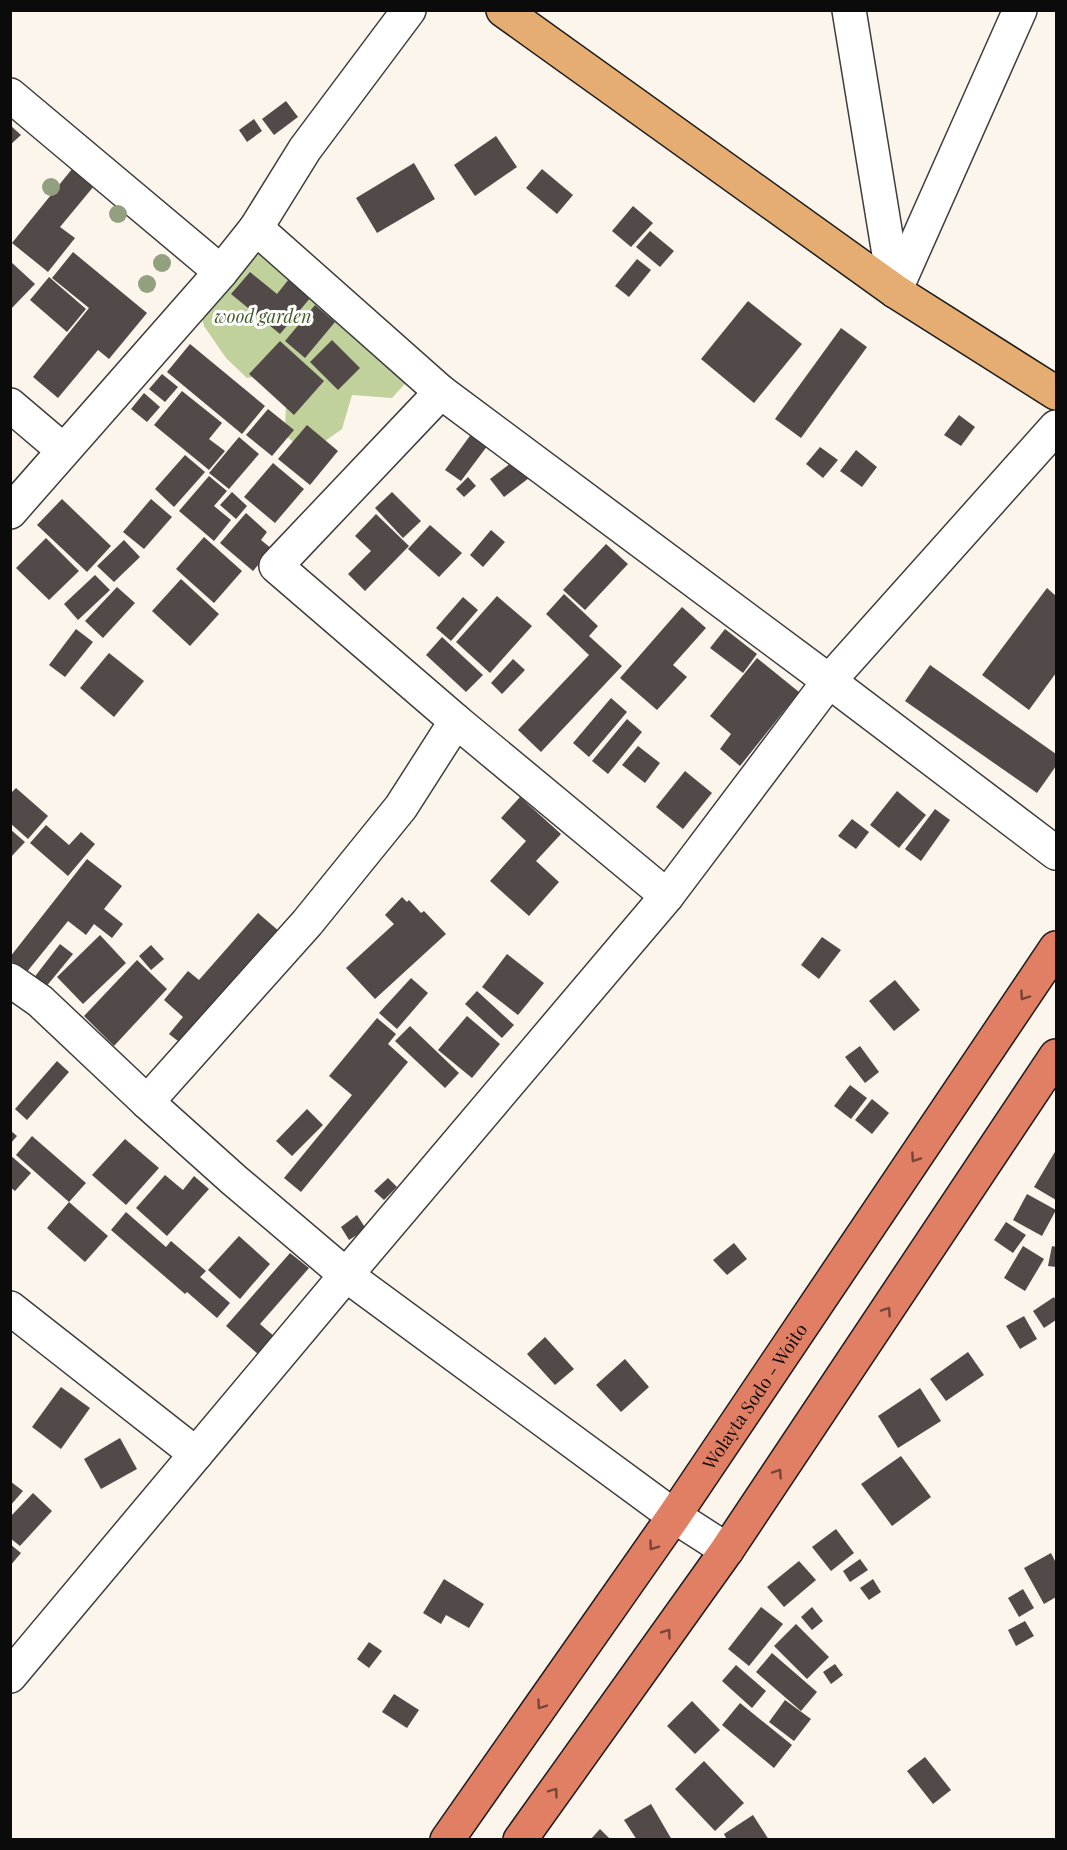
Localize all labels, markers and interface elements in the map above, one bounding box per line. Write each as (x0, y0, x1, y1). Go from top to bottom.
park label: wood garden (215, 304, 311, 328)
one-way arrow (1020, 990, 1031, 1001)
one-way arrow (911, 1151, 922, 1162)
one-way arrow (879, 1306, 890, 1317)
street label: Wolayta Sodo - Woito (696, 1318, 812, 1475)
one-way arrow (771, 1469, 782, 1480)
one-way arrow (649, 1539, 660, 1550)
one-way arrow (660, 1629, 671, 1640)
one-way arrow (537, 1699, 548, 1710)
one-way arrow (547, 1787, 558, 1798)

